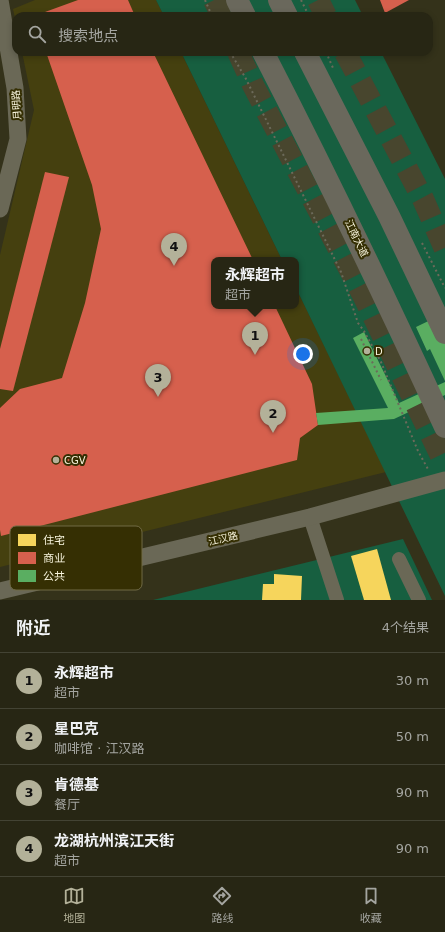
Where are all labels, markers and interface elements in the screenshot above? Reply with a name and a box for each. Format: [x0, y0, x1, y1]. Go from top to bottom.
search box [12, 12, 433, 56]
icon: search [26, 23, 48, 45]
text: 搜索地点 [58, 27, 118, 45]
street label: 月明路 [10, 90, 23, 120]
street label: 江南大道 [343, 218, 370, 259]
pin: 4 [161, 233, 187, 266]
popup [211, 257, 299, 309]
text: 永辉超市 [225, 266, 285, 284]
text: 超市 [225, 287, 251, 302]
pin: 1 [242, 322, 268, 355]
your location [293, 344, 313, 364]
marker: D [362, 346, 372, 356]
place label: D [375, 346, 383, 357]
pin: 3 [145, 364, 171, 397]
pin: 2 [260, 400, 286, 433]
marker: CGV [51, 455, 61, 465]
place label: CGV [64, 455, 86, 466]
legend [10, 526, 142, 590]
street label: 江汉路 [207, 530, 239, 547]
text: 住宅 [43, 534, 65, 547]
text: 商业 [43, 552, 65, 565]
text: 公共 [43, 570, 65, 583]
text: 附近 [16, 618, 50, 638]
text: 4个结果 [382, 620, 429, 635]
text: 永辉超市 [54, 664, 114, 682]
text: 1 [24, 673, 34, 688]
text: 30 m [396, 673, 429, 688]
text: 超市 [54, 685, 80, 700]
text: 星巴克 [54, 720, 99, 738]
text: 2 [24, 729, 34, 744]
text: 50 m [396, 729, 429, 744]
text: 咖啡馆 · 江汉路 [54, 741, 144, 756]
text: 肯德基 [54, 776, 99, 794]
text: 3 [24, 785, 34, 800]
text: 90 m [396, 785, 429, 800]
text: 餐厅 [54, 797, 80, 812]
text: 龙湖杭州滨江天街 [54, 832, 174, 850]
text: 4 [24, 841, 34, 856]
text: 90 m [396, 841, 429, 856]
text: 超市 [54, 853, 80, 868]
tab: 地图 [63, 885, 85, 925]
tab: 路线 [211, 885, 233, 925]
tab: 收藏 [360, 885, 382, 925]

